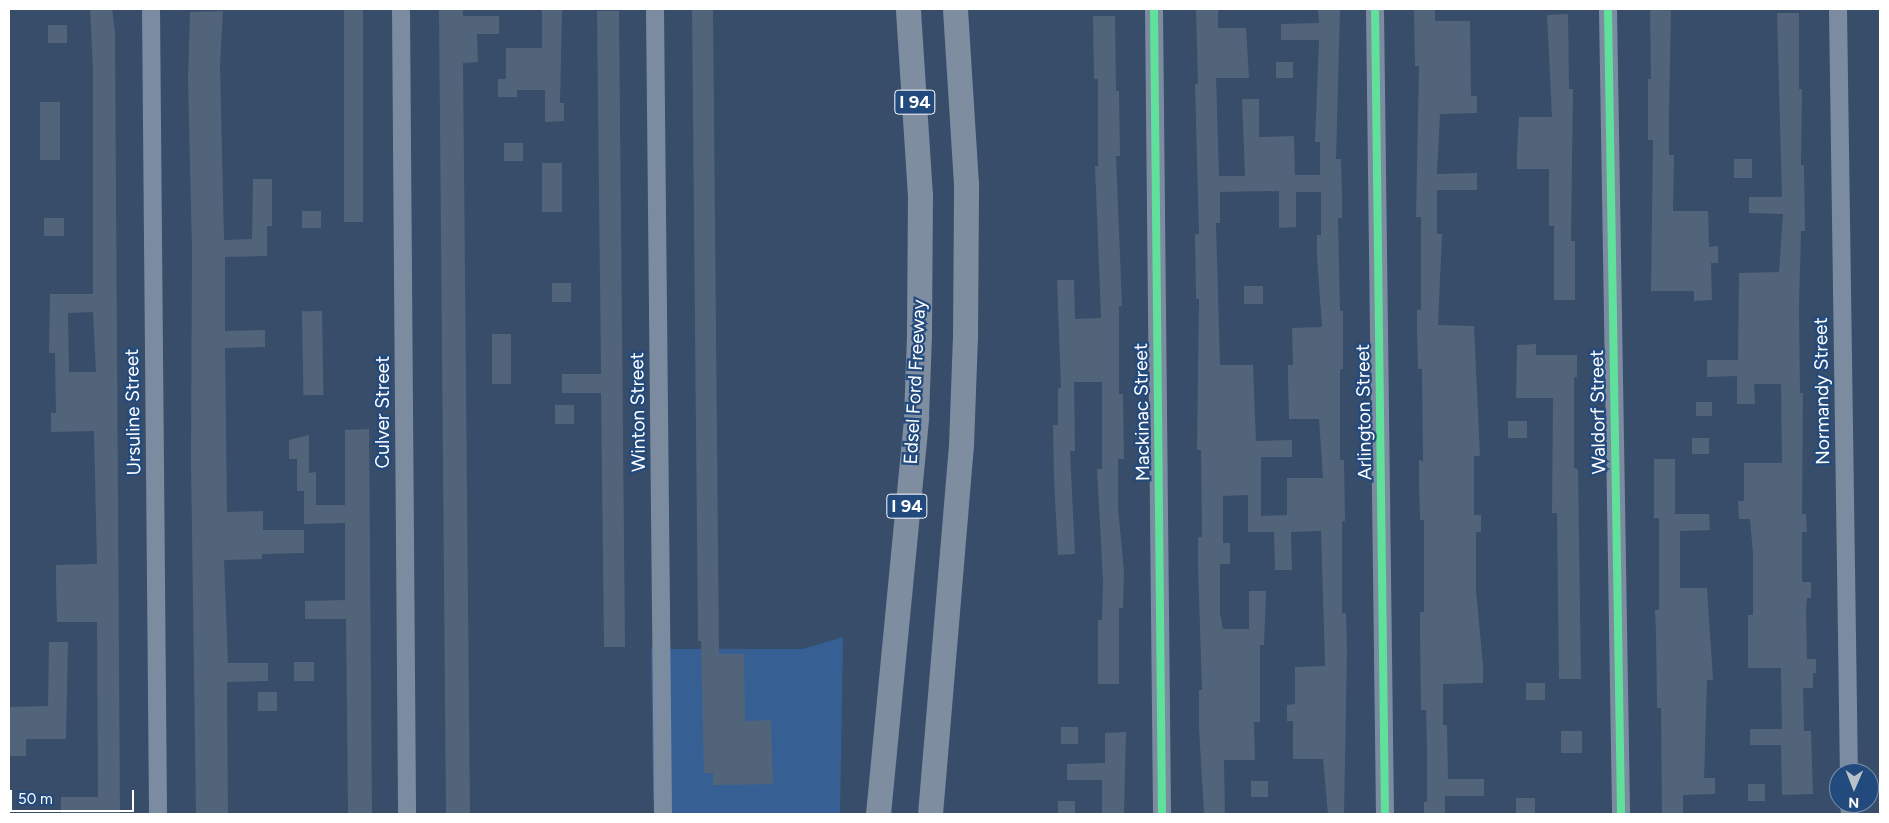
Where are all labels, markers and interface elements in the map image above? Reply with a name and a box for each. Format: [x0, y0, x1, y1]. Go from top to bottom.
road number: I 94 [894, 86, 936, 118]
street label: Edsel Ford Freeway [899, 299, 931, 465]
street label: Normandy Street [1809, 317, 1835, 465]
street label: Mackinac Street [1129, 343, 1155, 481]
street label: Arlington Street [1351, 344, 1377, 480]
street label: Ursuline Street [120, 348, 146, 476]
street label: Waldorf Street [1586, 349, 1610, 475]
street label: Winton Street [626, 352, 650, 472]
street label: Culver Street [372, 356, 394, 468]
road number: I 94 [886, 491, 928, 522]
north arrow [1829, 763, 1879, 813]
scale bar [12, 780, 136, 812]
text: 50 m [18, 790, 53, 808]
text: N [1848, 794, 1859, 811]

